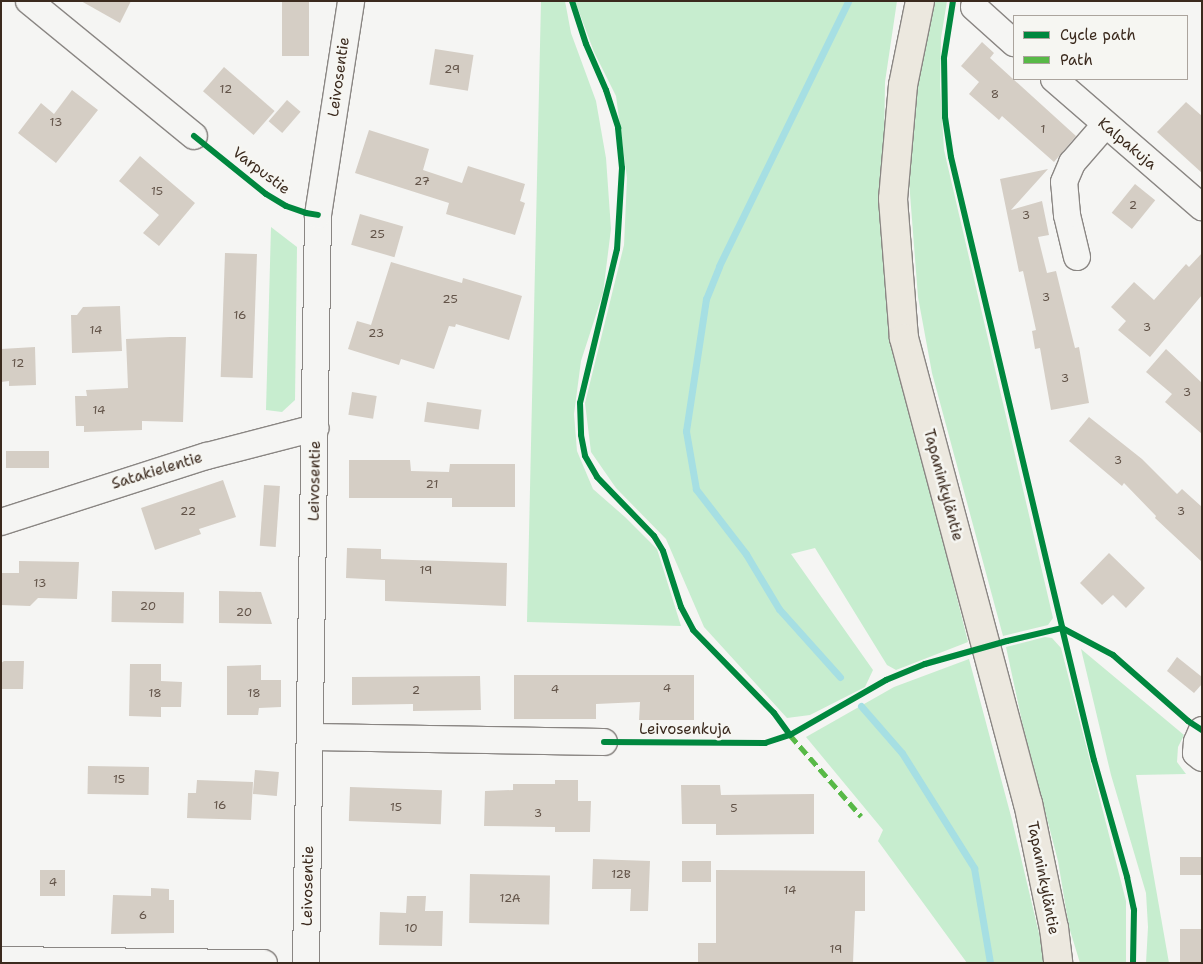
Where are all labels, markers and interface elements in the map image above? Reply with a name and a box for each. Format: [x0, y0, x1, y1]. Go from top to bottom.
legend [1013, 15, 1188, 80]
text: Cycle path [1060, 25, 1136, 45]
street label: Leivosentie [324, 36, 354, 118]
text: Path [1060, 50, 1093, 70]
house number: 29 [444, 63, 460, 77]
house number: 12 [220, 83, 232, 97]
house number: 8 [991, 88, 999, 102]
street label: Kalpakuja [1094, 114, 1160, 174]
house number: 13 [50, 116, 62, 130]
house number: 1 [1040, 123, 1046, 137]
street label: Varpustie [229, 143, 293, 199]
house number: 27 [414, 175, 430, 189]
house number: 15 [151, 185, 163, 199]
house number: 2 [1129, 199, 1137, 213]
house number: 3 [1022, 209, 1030, 223]
house number: 25 [369, 228, 385, 242]
house number: 3 [1042, 291, 1050, 305]
house number: 25 [442, 293, 458, 307]
house number: 16 [233, 309, 247, 323]
house number: 3 [1143, 321, 1151, 335]
house number: 14 [90, 324, 102, 338]
house number: 23 [368, 327, 384, 341]
house number: 12 [12, 357, 24, 371]
house number: 3 [1061, 372, 1069, 386]
house number: 3 [1183, 386, 1191, 400]
house number: 14 [93, 404, 105, 418]
street label: Tapaninkyläntie [919, 427, 967, 543]
street label: Leivosentie [305, 441, 325, 521]
street label: Satakielentie [109, 449, 205, 493]
house number: 3 [1114, 454, 1122, 468]
house number: 21 [426, 478, 438, 492]
house number: 22 [180, 505, 196, 519]
house number: 3 [1177, 505, 1185, 519]
house number: 19 [420, 564, 432, 578]
house number: 13 [34, 577, 46, 591]
house number: 20 [140, 600, 156, 614]
house number: 20 [236, 606, 252, 620]
house number: 4 [663, 682, 671, 696]
house number: 4 [551, 683, 559, 697]
house number: 2 [412, 684, 420, 698]
house number: 18 [148, 687, 162, 701]
house number: 18 [247, 687, 261, 701]
street label: Leivosenkuja [639, 721, 731, 739]
house number: 15 [113, 773, 125, 787]
house number: 16 [213, 799, 227, 813]
house number: 15 [390, 801, 402, 815]
house number: 5 [730, 802, 738, 816]
house number: 3 [534, 807, 542, 821]
street label: Tapaninkyläntie [1023, 820, 1063, 936]
street label: Leivosentie [298, 846, 318, 926]
house number: 12B [611, 868, 631, 882]
house number: 4 [49, 876, 57, 890]
house number: 14 [784, 884, 796, 898]
house number: 12A [499, 892, 521, 906]
house number: 6 [139, 909, 147, 923]
house number: 10 [404, 922, 418, 936]
house number: 19 [830, 943, 842, 957]

